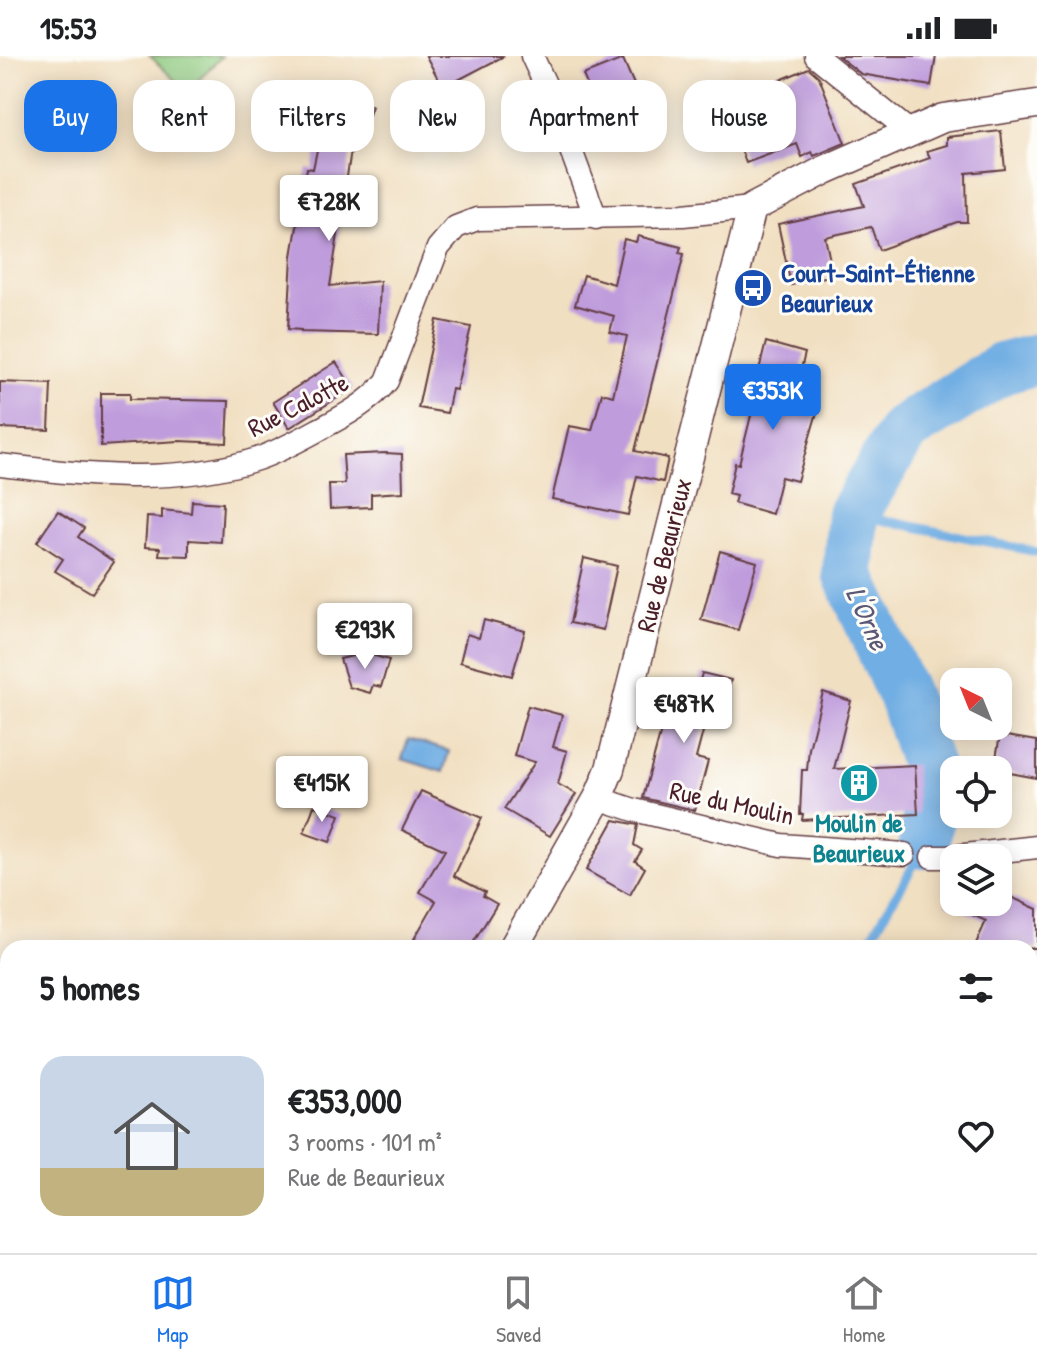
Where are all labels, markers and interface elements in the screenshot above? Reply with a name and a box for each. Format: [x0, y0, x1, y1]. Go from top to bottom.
text: 15:53 [40, 8, 97, 48]
chip: Buy [24, 80, 117, 152]
chip: Rent [133, 80, 235, 152]
chip: Filters [251, 80, 374, 152]
chip: New [390, 80, 485, 152]
chip: Apartment [501, 80, 667, 152]
chip: House [683, 80, 796, 152]
pin: €728K [273, 175, 385, 243]
text: €728K [298, 183, 360, 218]
place label: Court-Saint-Étienne Beaurieux [781, 255, 976, 320]
bus stop icon: Court-Saint-Étienne Beaurieux [732, 267, 774, 309]
street label: Rue Calotte [241, 364, 354, 445]
pin: €353K [717, 364, 829, 432]
text: €353K [743, 372, 803, 407]
street label: Rue de Beaurieux [628, 474, 700, 635]
water label: L'Orne [837, 581, 899, 657]
pin: €293K [309, 603, 421, 671]
text: €293K [335, 611, 395, 646]
north arrow [940, 668, 1012, 740]
map controls [940, 668, 1012, 916]
pin: €487K [628, 677, 740, 745]
text: €487K [654, 685, 714, 720]
pin: €415K [266, 756, 378, 824]
button: locate [940, 756, 1012, 828]
building icon: Moulin de Beaurieux [838, 762, 880, 804]
text: €415K [294, 764, 350, 799]
street label: Rue du Moulin [667, 772, 797, 833]
place label: Moulin de Beaurieux [813, 805, 906, 870]
button: layers [940, 844, 1012, 916]
text: 5 homes [40, 965, 140, 1011]
icon: filters [954, 966, 998, 1010]
text: €353,000 [288, 1078, 402, 1124]
icon: home [104, 1088, 200, 1184]
icon: heart [954, 1114, 998, 1158]
text: 3 rooms · 101 m² [288, 1124, 442, 1159]
text: Rue de Beaurieux [288, 1159, 445, 1194]
tab: Map [151, 1271, 195, 1349]
tab: Saved [496, 1271, 541, 1349]
tab: Home [842, 1271, 886, 1349]

